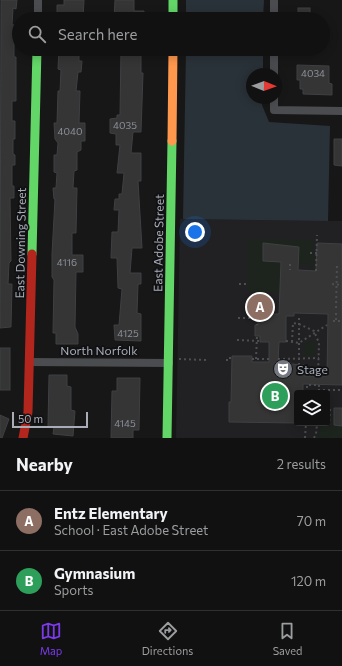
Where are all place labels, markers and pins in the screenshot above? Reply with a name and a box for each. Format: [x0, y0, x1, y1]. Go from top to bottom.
pin: A [247, 292, 273, 322]
theatre icon: Stage [272, 358, 294, 380]
place label: Stage [297, 362, 328, 376]
pin: B [262, 381, 288, 411]

